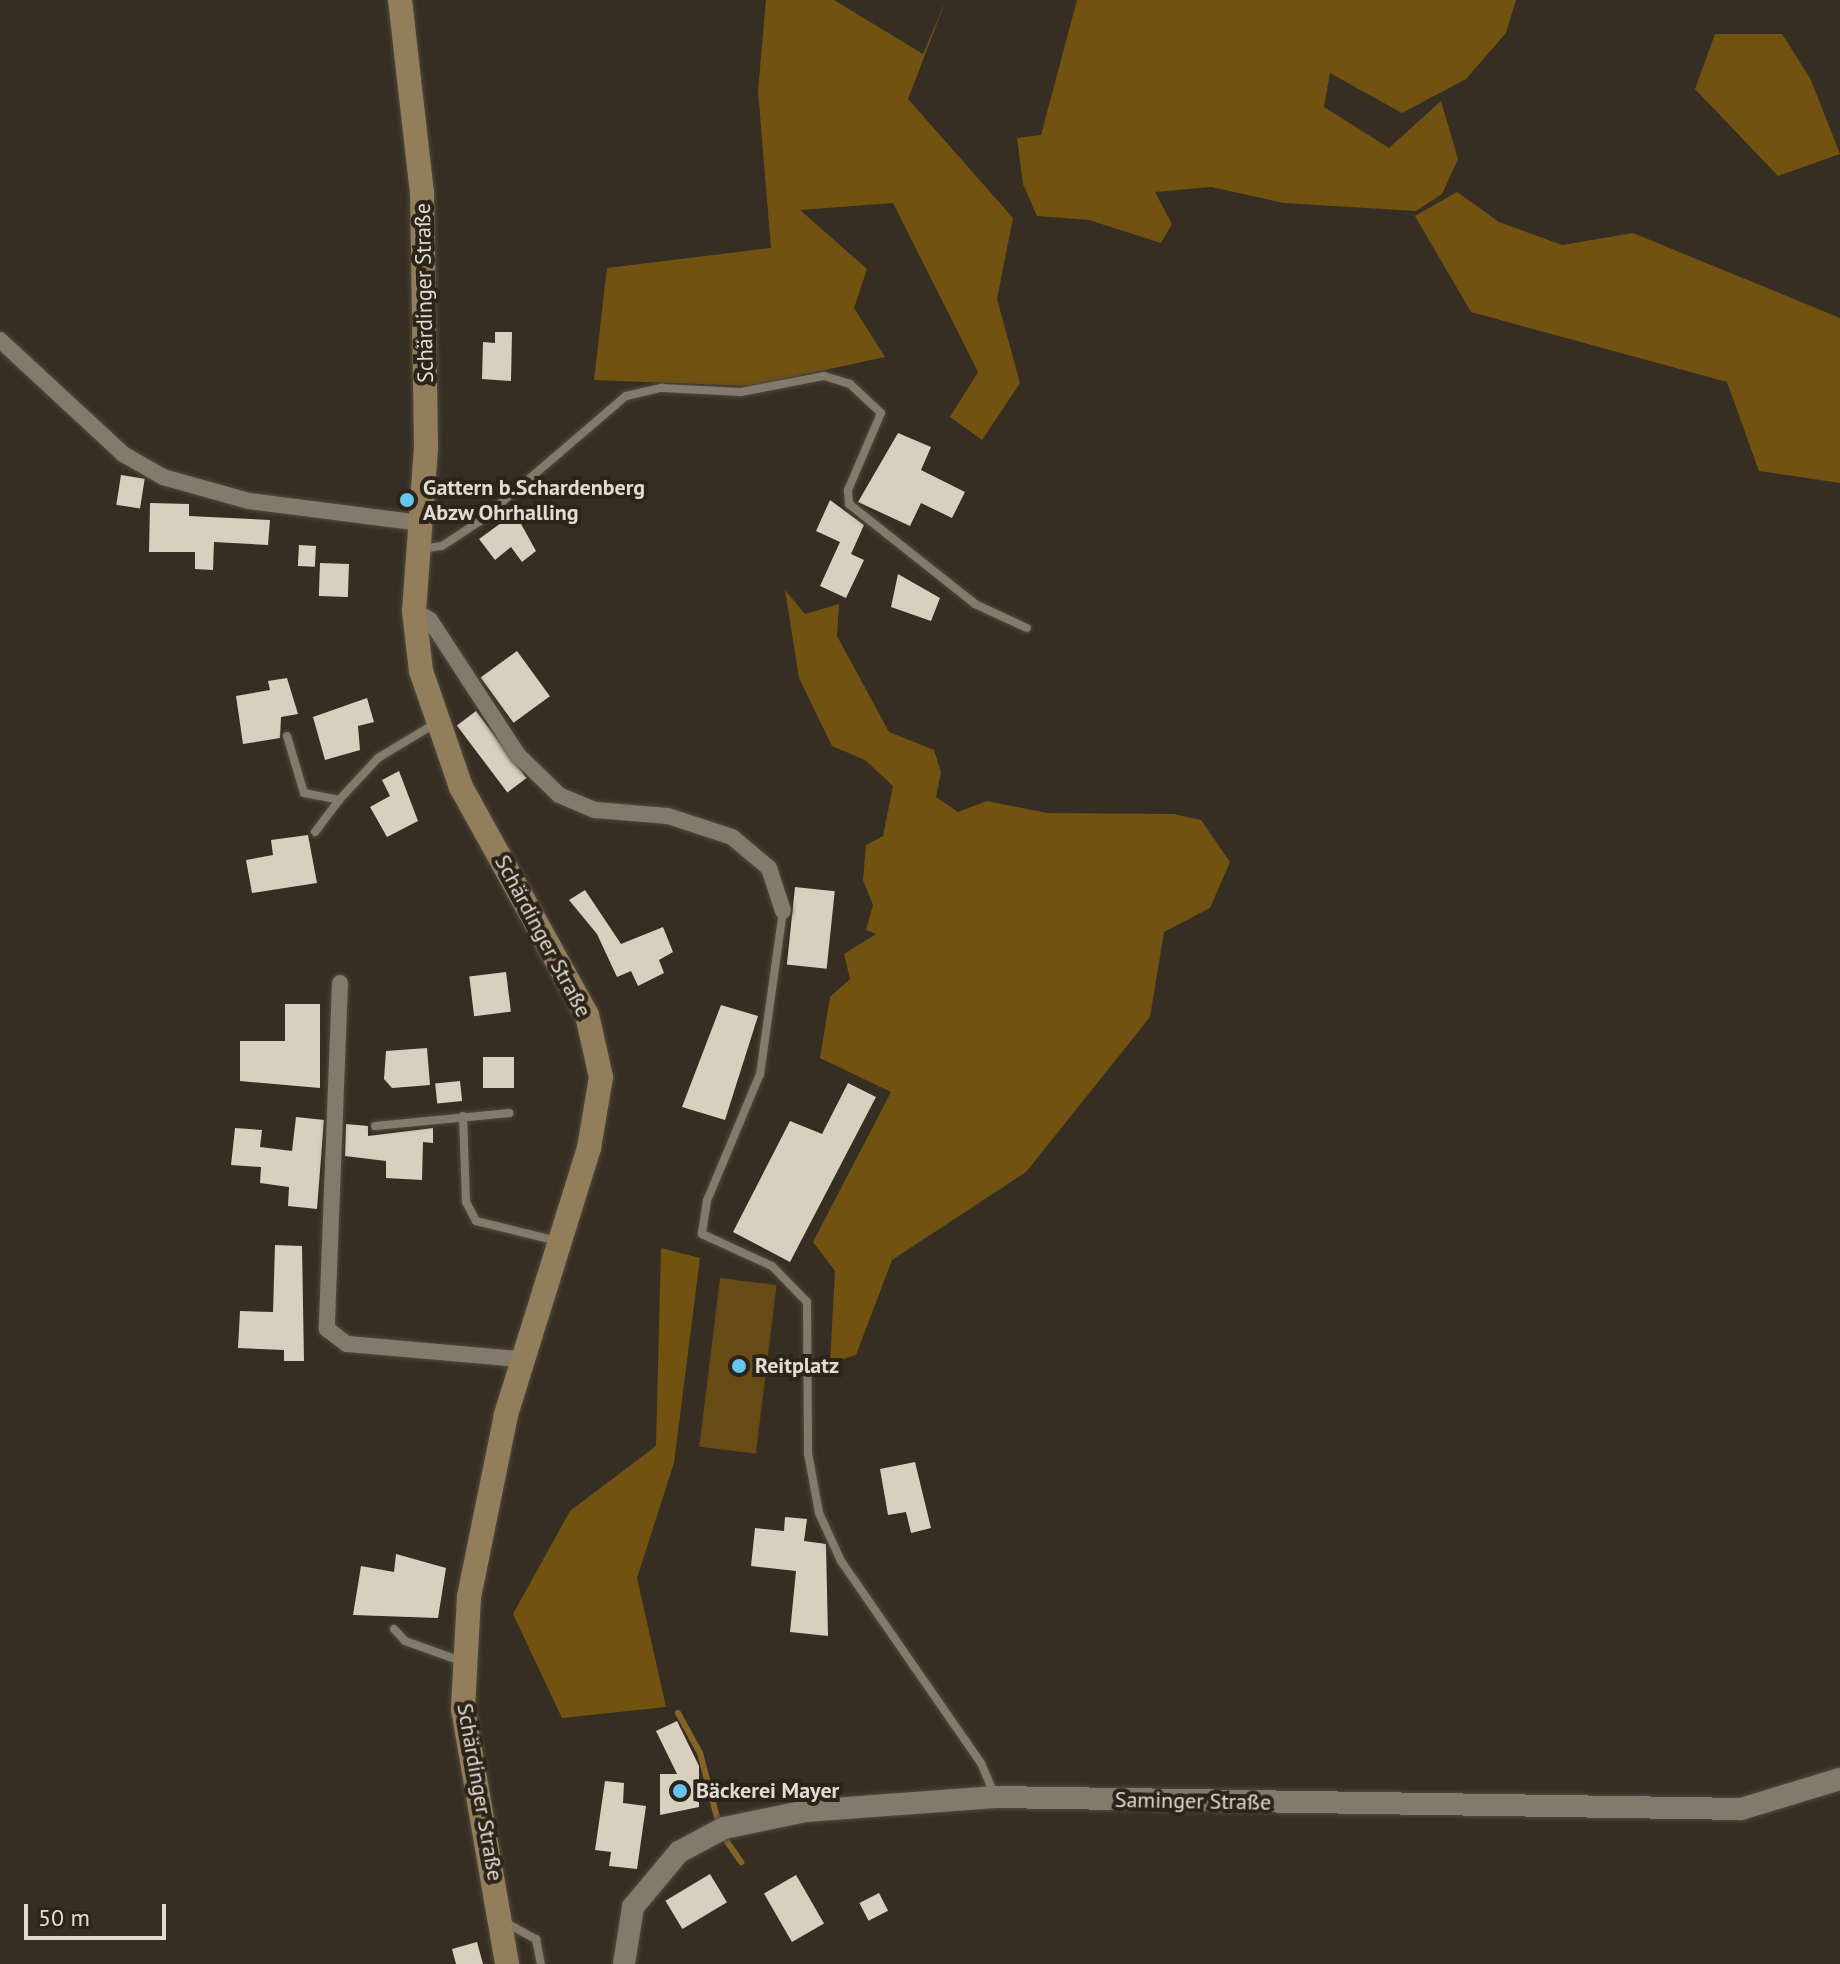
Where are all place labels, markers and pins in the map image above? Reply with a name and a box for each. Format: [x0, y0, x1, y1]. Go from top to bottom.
place label: Gattern b.Schardenberg Abzw Ohrhalling [423, 474, 645, 526]
marker: Gattern b.Schardenberg Abzw Ohrhalling [398, 491, 416, 509]
place label: Reitplatz [755, 1353, 839, 1379]
marker: Reitplatz [730, 1357, 748, 1375]
place label: Bäckerei Mayer [696, 1778, 839, 1804]
marker: Bäckerei Mayer [671, 1782, 689, 1800]

